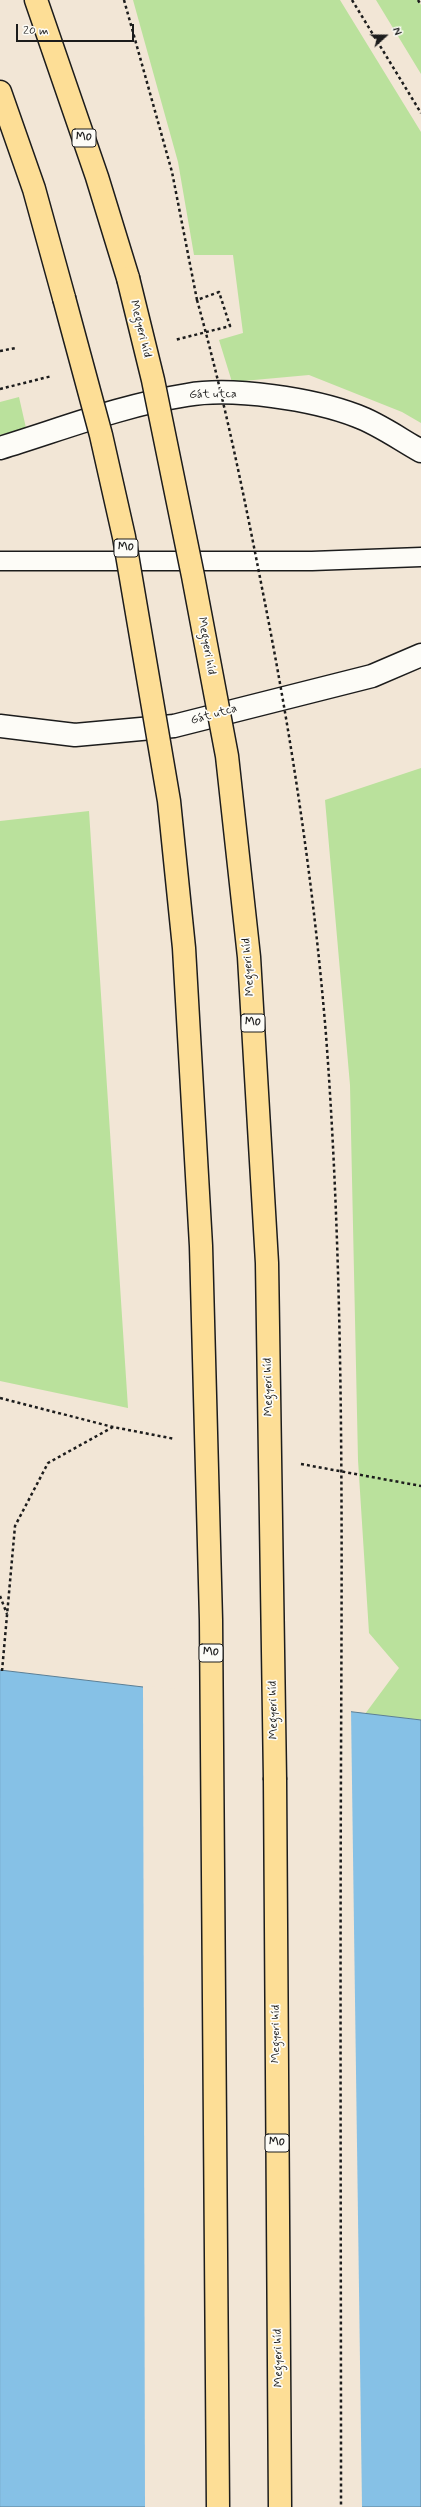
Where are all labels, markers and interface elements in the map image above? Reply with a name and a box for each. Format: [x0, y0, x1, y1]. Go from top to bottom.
scale bar [18, 16, 136, 42]
north arrow [365, 16, 405, 56]
text: 20 m [23, 23, 49, 39]
text: N [388, 26, 404, 38]
road number: M0 [72, 129, 96, 147]
street label: Megyeri híd [126, 299, 154, 359]
street label: Gát utca [189, 387, 237, 403]
road number: M0 [114, 539, 138, 557]
street label: Megyeri híd [194, 616, 218, 676]
street label: Gát utca [189, 702, 239, 728]
street label: Megyeri híd [240, 937, 258, 997]
road number: M0 [241, 1014, 265, 1032]
street label: Megyeri híd [261, 1358, 277, 1416]
road number: M0 [199, 1644, 223, 1662]
street label: Megyeri híd [266, 1681, 282, 1739]
street label: Megyeri híd [269, 2005, 283, 2063]
road number: M0 [265, 2134, 289, 2152]
street label: Megyeri híd [271, 2329, 287, 2387]

